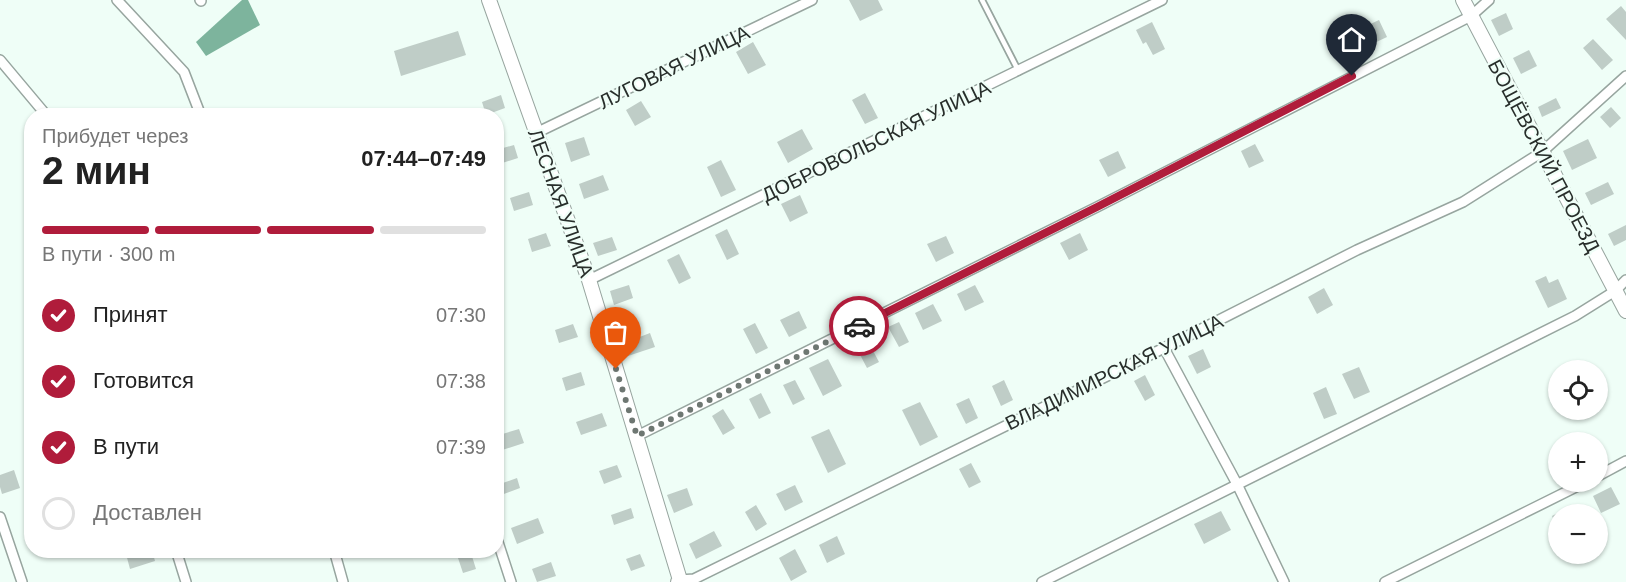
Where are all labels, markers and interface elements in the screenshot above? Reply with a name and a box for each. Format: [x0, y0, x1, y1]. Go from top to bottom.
pin [1326, 14, 1377, 76]
street label: ЛУГОВАЯ УЛИЦА [595, 21, 753, 113]
icon: home [1335, 23, 1368, 56]
street label: БОЩЁВСКИЙ ПРОЕЗД [1484, 55, 1605, 256]
street label: ДОБРОВОЛЬСКАЯ УЛИЦА [758, 76, 994, 206]
text: Прибудет через [42, 125, 188, 147]
street label: ЛЕСНАЯ УЛИЦА [524, 126, 598, 281]
text: 07:44–07:49 [361, 146, 486, 171]
text: 2 мин [42, 149, 151, 192]
text: В пути · 300 m [42, 243, 175, 265]
courier [829, 296, 889, 356]
icon: check [42, 299, 75, 332]
text: Принят [93, 302, 167, 327]
text: 07:30 [436, 304, 486, 326]
pin [590, 307, 641, 369]
street label: ВЛАДИМИРСКАЯ УЛИЦА [1002, 309, 1227, 434]
icon: car [843, 310, 876, 343]
icon: bag [599, 316, 632, 349]
map controls [1548, 360, 1608, 564]
button: locate [1548, 360, 1608, 420]
icon: check [42, 365, 75, 398]
text: Готовится [93, 368, 194, 393]
text: 07:38 [436, 370, 486, 392]
icon: check [42, 431, 75, 464]
button: + [1548, 432, 1608, 492]
text: В пути [93, 434, 159, 459]
text: 07:39 [436, 436, 486, 458]
text: Доставлен [93, 500, 202, 525]
button: − [1548, 504, 1608, 564]

